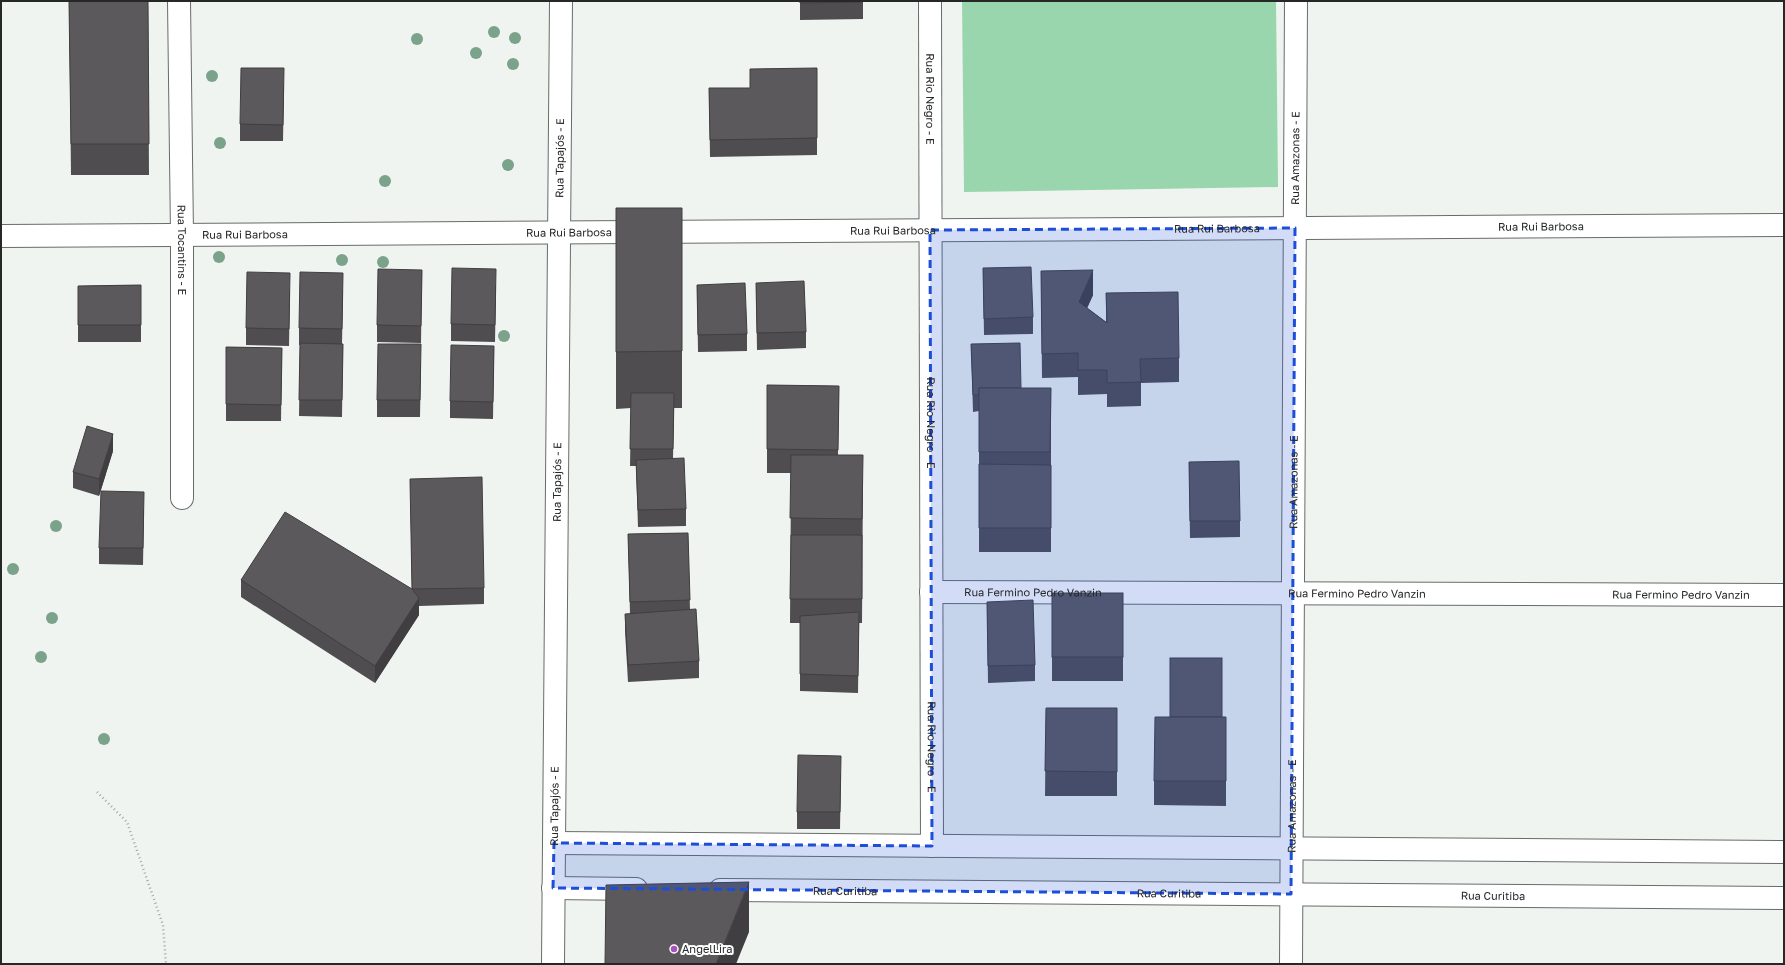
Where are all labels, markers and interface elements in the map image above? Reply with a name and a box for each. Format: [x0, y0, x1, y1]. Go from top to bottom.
street label: Rua Rio Negro - E [924, 53, 937, 145]
street label: Rua Amazonas - E [1288, 111, 1301, 205]
street label: Rua Tapajós - E [552, 118, 566, 198]
street label: Rua Tocantins - E [176, 205, 189, 296]
street label: Rua Rui Barbosa [1498, 219, 1584, 233]
street label: Rua Rui Barbosa [1174, 221, 1260, 235]
street label: Rua Rui Barbosa [850, 223, 936, 237]
street label: Rua Rui Barbosa [526, 225, 612, 239]
street label: Rua Rui Barbosa [202, 227, 288, 241]
street label: Rua Rio Negro - E [925, 377, 938, 469]
street label: Rua Amazonas - E [1286, 435, 1300, 529]
street label: Rua Tapajós - E [550, 442, 563, 522]
street label: Rua Fermino Pedro Vanzin [964, 585, 1102, 599]
street label: Rua Fermino Pedro Vanzin [1288, 586, 1426, 600]
street label: Rua Fermino Pedro Vanzin [1612, 587, 1750, 601]
street label: Rua Rio Negro - E [926, 701, 939, 793]
street label: Rua Amazonas - E [1285, 759, 1298, 853]
street label: Rua Tapajós - E [547, 766, 561, 846]
street label: Rua Curitiba [813, 884, 877, 897]
street label: Rua Curitiba [1137, 886, 1201, 900]
street label: Rua Curitiba [1461, 889, 1525, 902]
place label: AngelLira [682, 942, 732, 955]
marker: AngelLira [669, 944, 679, 954]

